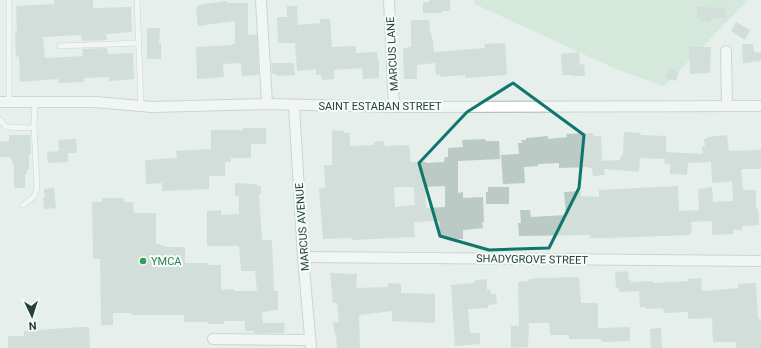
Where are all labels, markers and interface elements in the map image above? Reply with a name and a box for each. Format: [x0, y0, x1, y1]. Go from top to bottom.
street label: MARCUS LANE [384, 16, 401, 92]
street label: SAINT ESTABAN STREET [318, 100, 442, 113]
street label: MARCUS AVENUE [293, 182, 312, 272]
street label: SHADYGROVE STREET [476, 252, 588, 267]
place label: YMCA [151, 255, 182, 268]
marker: YMCA [138, 256, 148, 266]
north arrow [12, 296, 52, 336]
text: N [28, 319, 37, 332]

